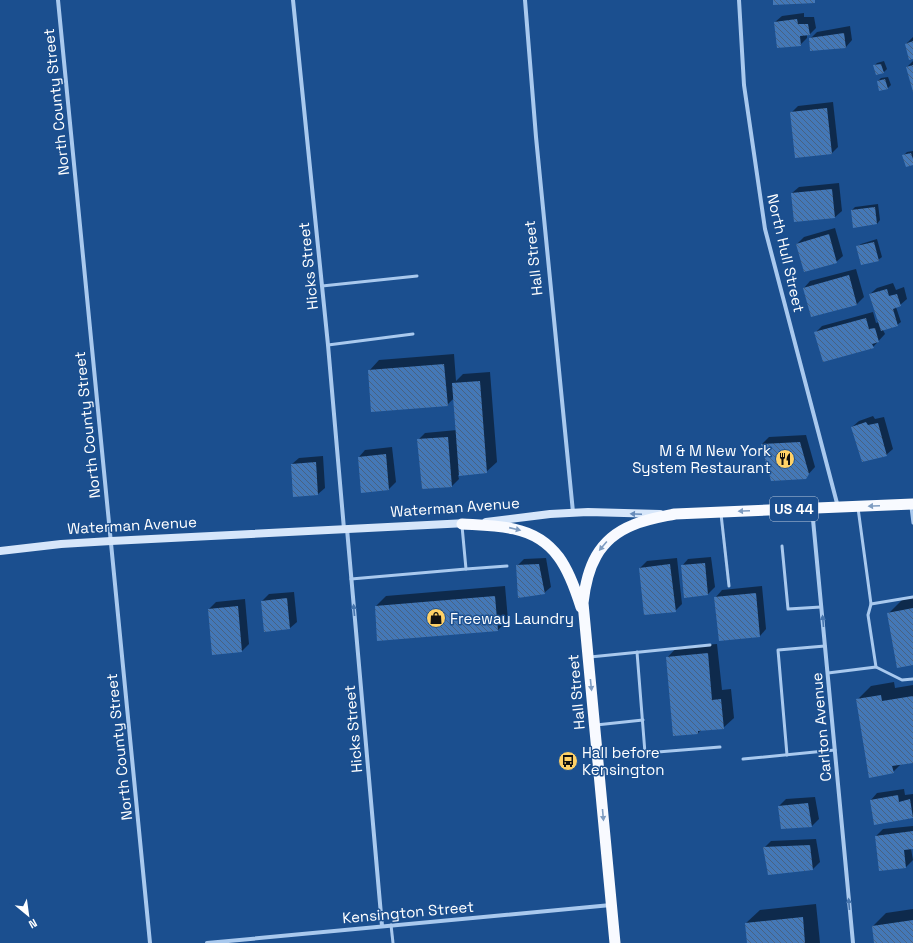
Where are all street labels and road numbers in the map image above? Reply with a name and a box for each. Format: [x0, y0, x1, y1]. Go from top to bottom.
street label: North County Street [39, 27, 73, 176]
street label: North Hull Street [763, 192, 809, 314]
street label: Hall Street [520, 219, 546, 297]
street label: Hicks Street [294, 221, 322, 311]
street label: North County Street [70, 350, 104, 499]
street label: Waterman Avenue [390, 493, 520, 521]
road number: US 44 [770, 497, 818, 521]
street label: Waterman Avenue [67, 512, 197, 538]
street label: Hall Street [563, 653, 589, 730]
street label: North County Street [102, 672, 136, 821]
street label: Carlton Avenue [807, 672, 835, 782]
street label: Hicks Street [340, 684, 366, 774]
street label: Kensington Street [341, 897, 475, 927]

